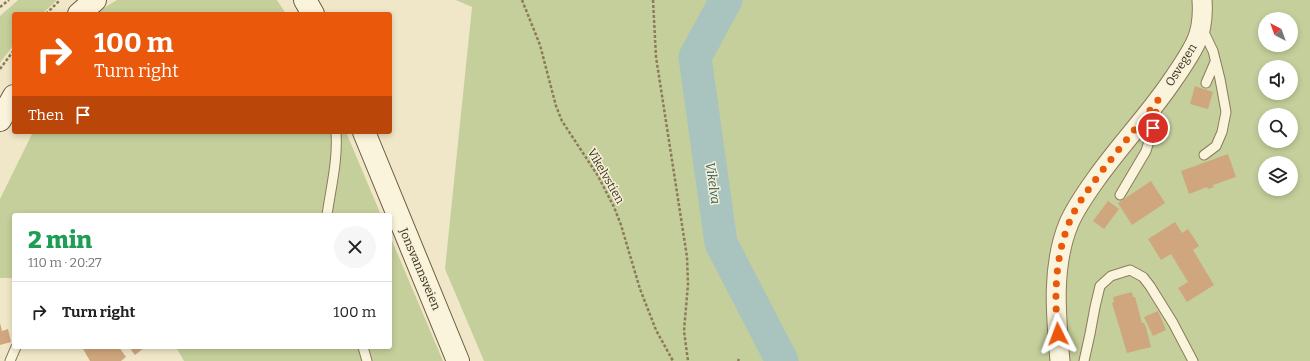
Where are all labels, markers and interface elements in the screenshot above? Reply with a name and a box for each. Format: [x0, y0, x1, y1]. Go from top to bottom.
north arrow [1258, 12, 1298, 52]
map controls [1258, 12, 1298, 196]
text: 100 m [94, 26, 173, 59]
icon: right [28, 28, 80, 80]
street label: Osvegen [1162, 41, 1200, 89]
text: Turn right [94, 60, 179, 82]
button: sound [1258, 60, 1298, 100]
icon: arrive [72, 104, 94, 126]
text: Then [28, 106, 64, 124]
button: search [1258, 108, 1298, 148]
pin [1136, 111, 1170, 145]
icon: arrive [1142, 117, 1164, 139]
street label: Vikelvstien [585, 146, 628, 206]
button: layers [1258, 156, 1298, 196]
water label: Vikelva [703, 161, 723, 205]
street label: Jonsvannsveien [396, 225, 444, 312]
text: 2 min [28, 226, 92, 254]
button: close [334, 226, 376, 268]
text: 110 m · 20:27 [28, 255, 101, 270]
icon: right [28, 301, 50, 323]
text: Turn right [62, 303, 135, 321]
text: 100 m [333, 303, 376, 321]
position arrow [1037, 313, 1079, 355]

